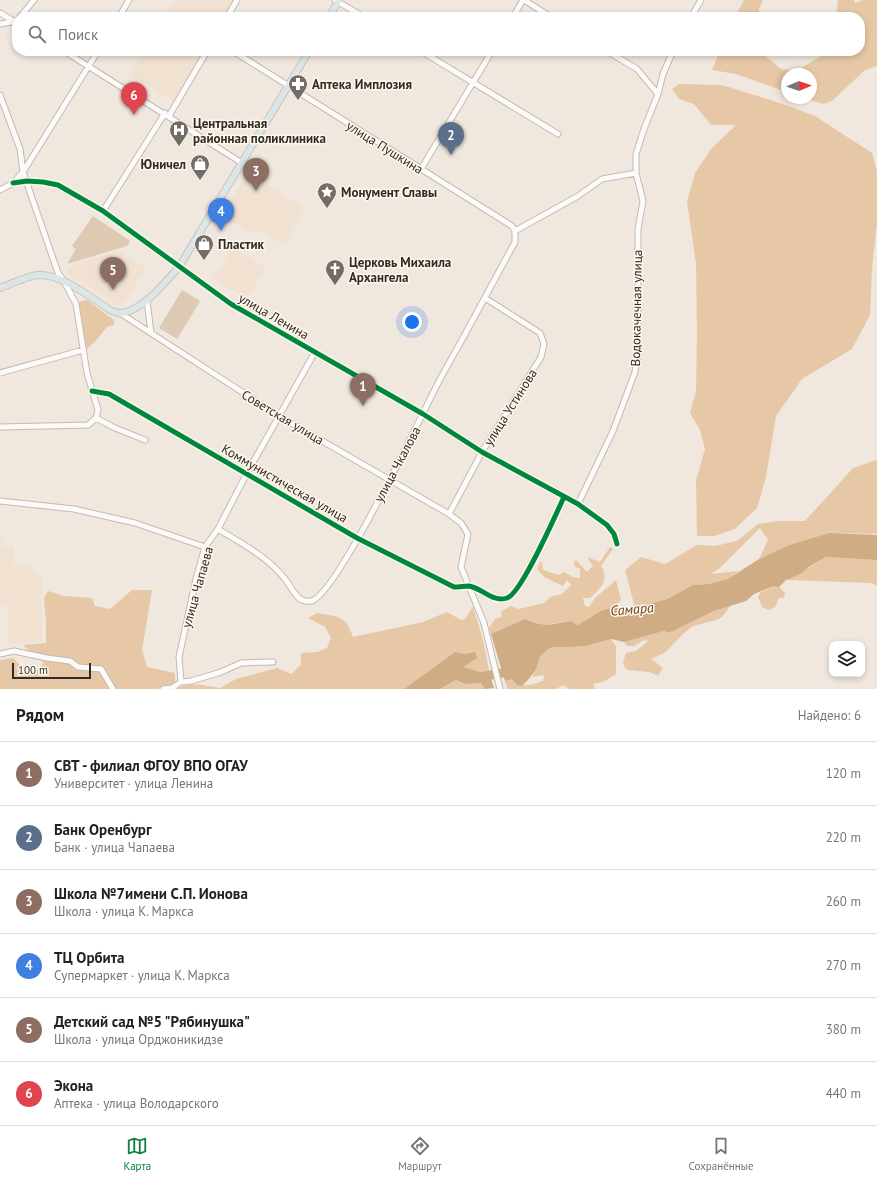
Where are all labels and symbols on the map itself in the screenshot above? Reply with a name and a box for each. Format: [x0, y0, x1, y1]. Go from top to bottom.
north arrow [781, 68, 817, 104]
pharmacy icon: Аптека Имплозия [287, 73, 309, 101]
place label: Аптека Имплозия [312, 76, 412, 93]
pin: 6 [121, 82, 147, 115]
place label: Центральная районная поликлиника [193, 115, 326, 147]
street label: улица Пушкина [343, 117, 426, 178]
hospital icon: Центральная районная поликлиника [168, 119, 190, 147]
pin: 2 [438, 122, 464, 155]
shop icon: Юничел [189, 153, 211, 181]
place label: Юничел [141, 156, 186, 173]
pin: 3 [243, 158, 269, 191]
place icon: Монумент Славы [316, 181, 338, 209]
place label: Монумент Славы [341, 184, 437, 201]
pin: 4 [208, 198, 234, 231]
shop icon: Пластик [193, 233, 215, 261]
place label: Пластик [218, 236, 265, 253]
street label: Водокачечная улица [627, 250, 646, 366]
place label: Церковь Михаила Архангела [349, 254, 451, 286]
pin: 5 [100, 257, 126, 290]
church icon: Церковь Михаила Архангела [324, 258, 346, 286]
street label: улица Ленина [235, 289, 312, 343]
your location [402, 312, 422, 332]
street label: улица Устинова [480, 366, 541, 449]
pin: 1 [350, 373, 376, 406]
street label: Советская улица [238, 386, 327, 449]
street label: улица Чкалова [370, 423, 425, 505]
street label: Коммунистическая улица [219, 440, 351, 527]
street label: улица Чапаева [178, 545, 217, 630]
water label: Самара [610, 598, 655, 620]
scale bar [12, 661, 91, 680]

